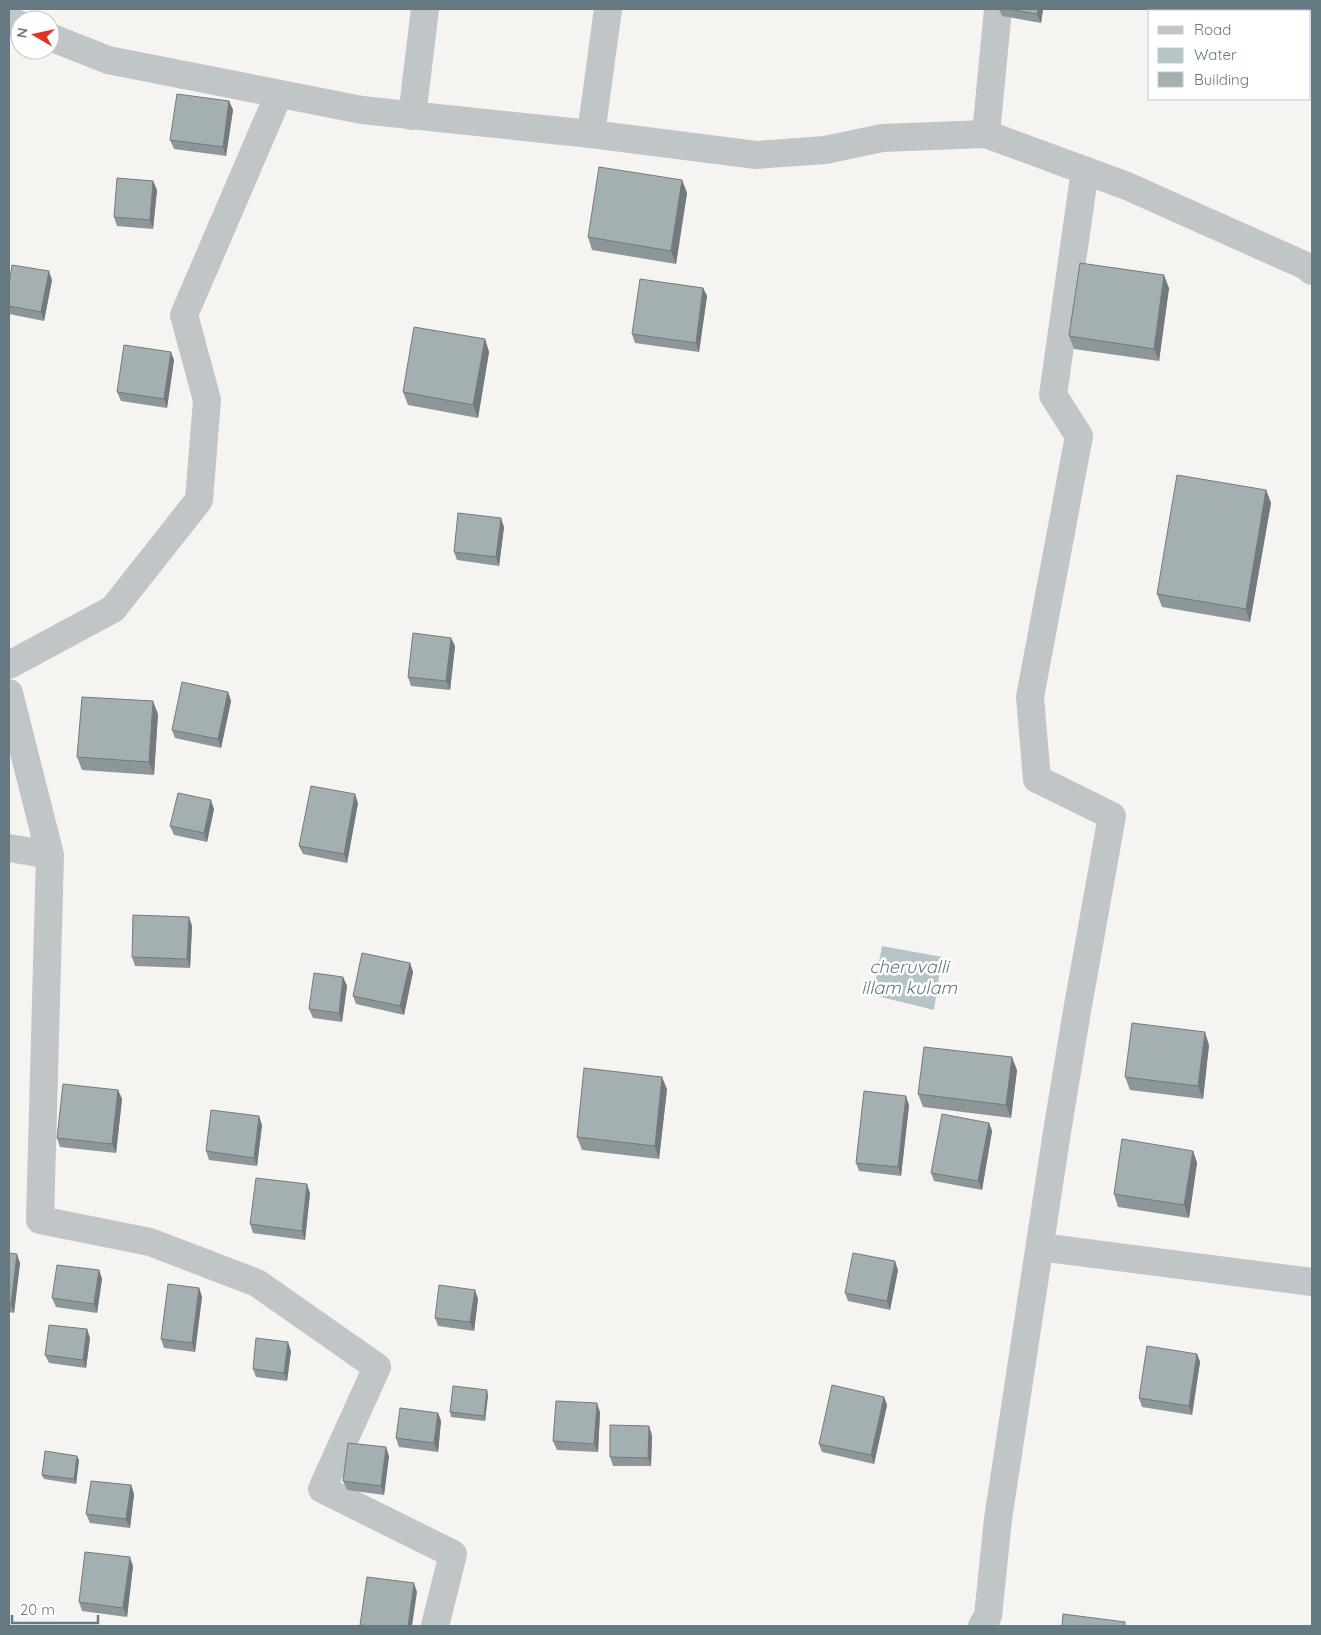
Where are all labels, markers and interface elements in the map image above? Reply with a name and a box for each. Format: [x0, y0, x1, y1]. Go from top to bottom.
north arrow [10, 10, 60, 60]
legend [1148, 10, 1311, 100]
text: Road [1194, 20, 1231, 39]
text: N [12, 26, 32, 39]
text: Water [1194, 45, 1237, 64]
text: Building [1194, 70, 1249, 89]
water label: cheruvalli illam kulam [861, 955, 957, 999]
scale bar [12, 1592, 99, 1624]
text: 20 m [20, 1600, 55, 1619]

